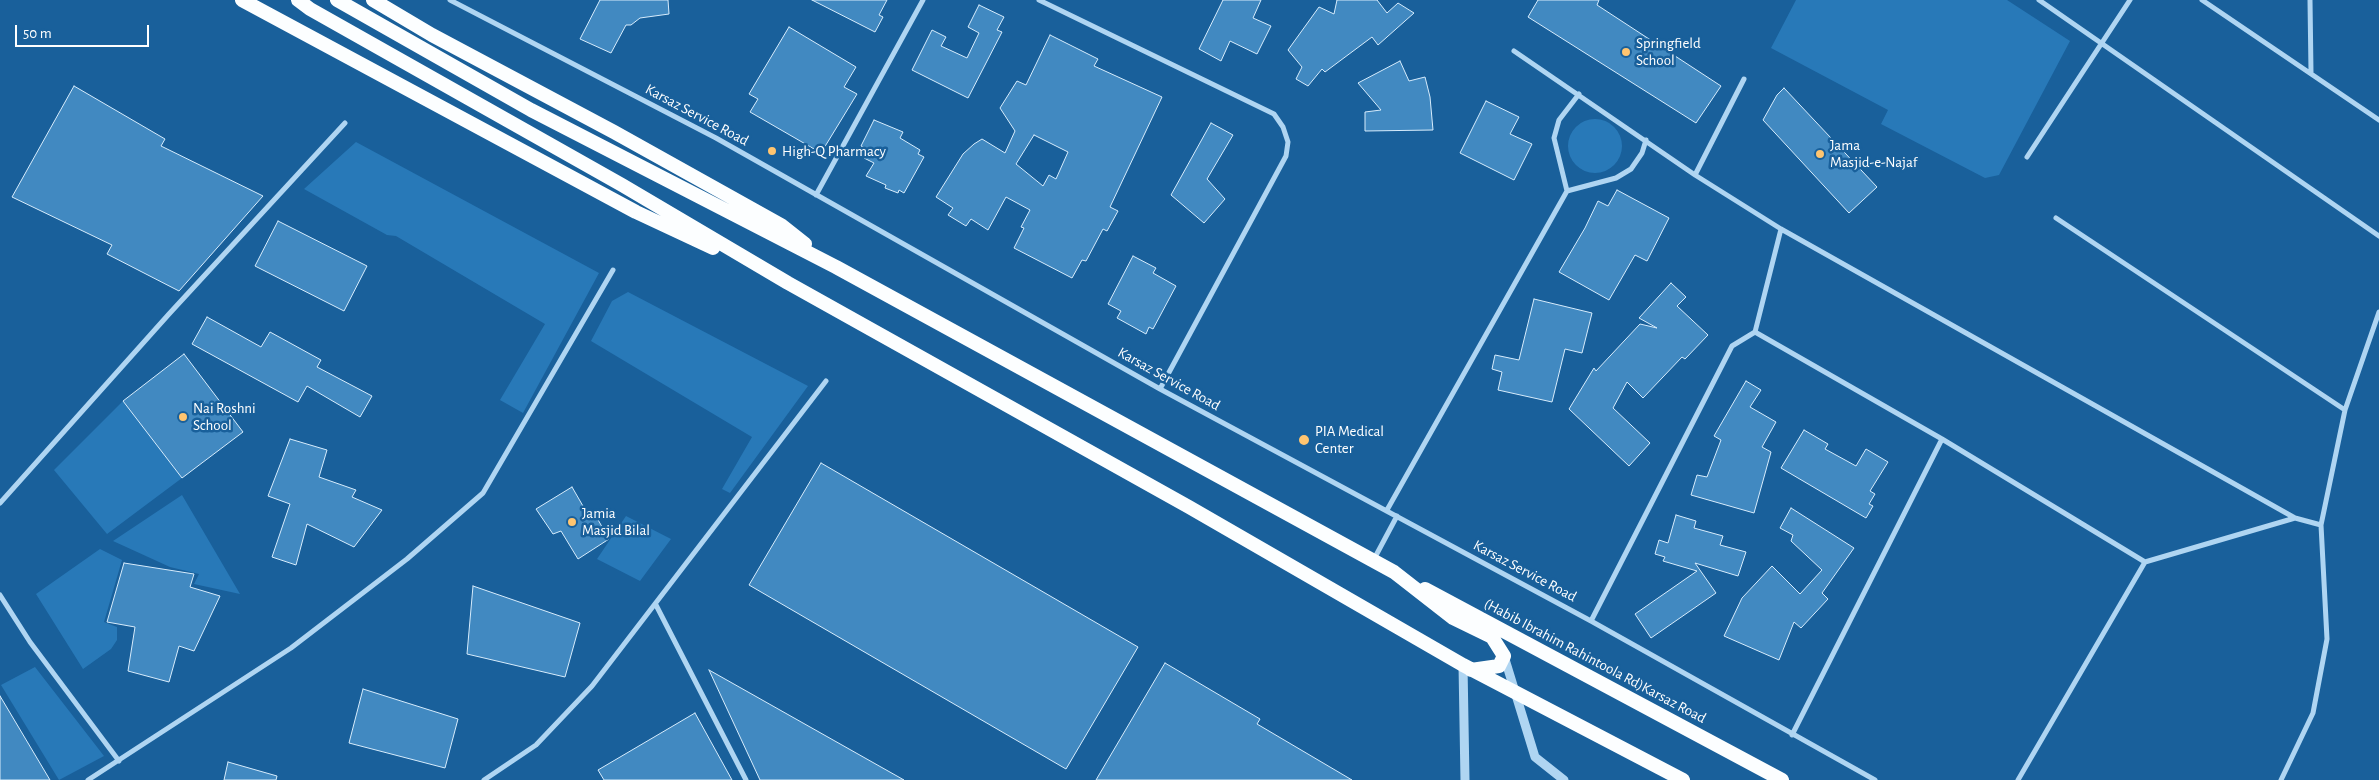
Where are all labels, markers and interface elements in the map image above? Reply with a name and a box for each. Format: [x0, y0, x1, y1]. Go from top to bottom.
scale bar [18, 15, 151, 47]
text: 50 m [23, 26, 52, 41]
place label: Springfield School [1636, 34, 1701, 69]
marker: Springfield School [1620, 46, 1632, 58]
street label: Karsaz Service Road [642, 80, 752, 150]
place label: Jama Masjid-e-Najaf [1830, 136, 1917, 171]
place label: High-Q Pharmacy [782, 142, 886, 160]
marker: High-Q Pharmacy [766, 145, 778, 157]
marker: Jama Masjid-e-Najaf [1814, 148, 1826, 160]
street label: Karsaz Service Road [1115, 343, 1223, 415]
place label: Nai Roshni School [193, 399, 256, 434]
marker: Nai Roshni School [177, 411, 189, 423]
place label: PIA Medical Center [1315, 422, 1384, 457]
marker: PIA Medical Center [1297, 433, 1311, 447]
place label: Jamia Masjid Bilal [582, 504, 650, 539]
marker: Jamia Masjid Bilal [566, 516, 578, 528]
street label: Karsaz Service Road [1470, 536, 1580, 606]
street label: (Habib Ibrahim Rahintoola Rd)Karsaz Road [1481, 595, 1709, 727]

